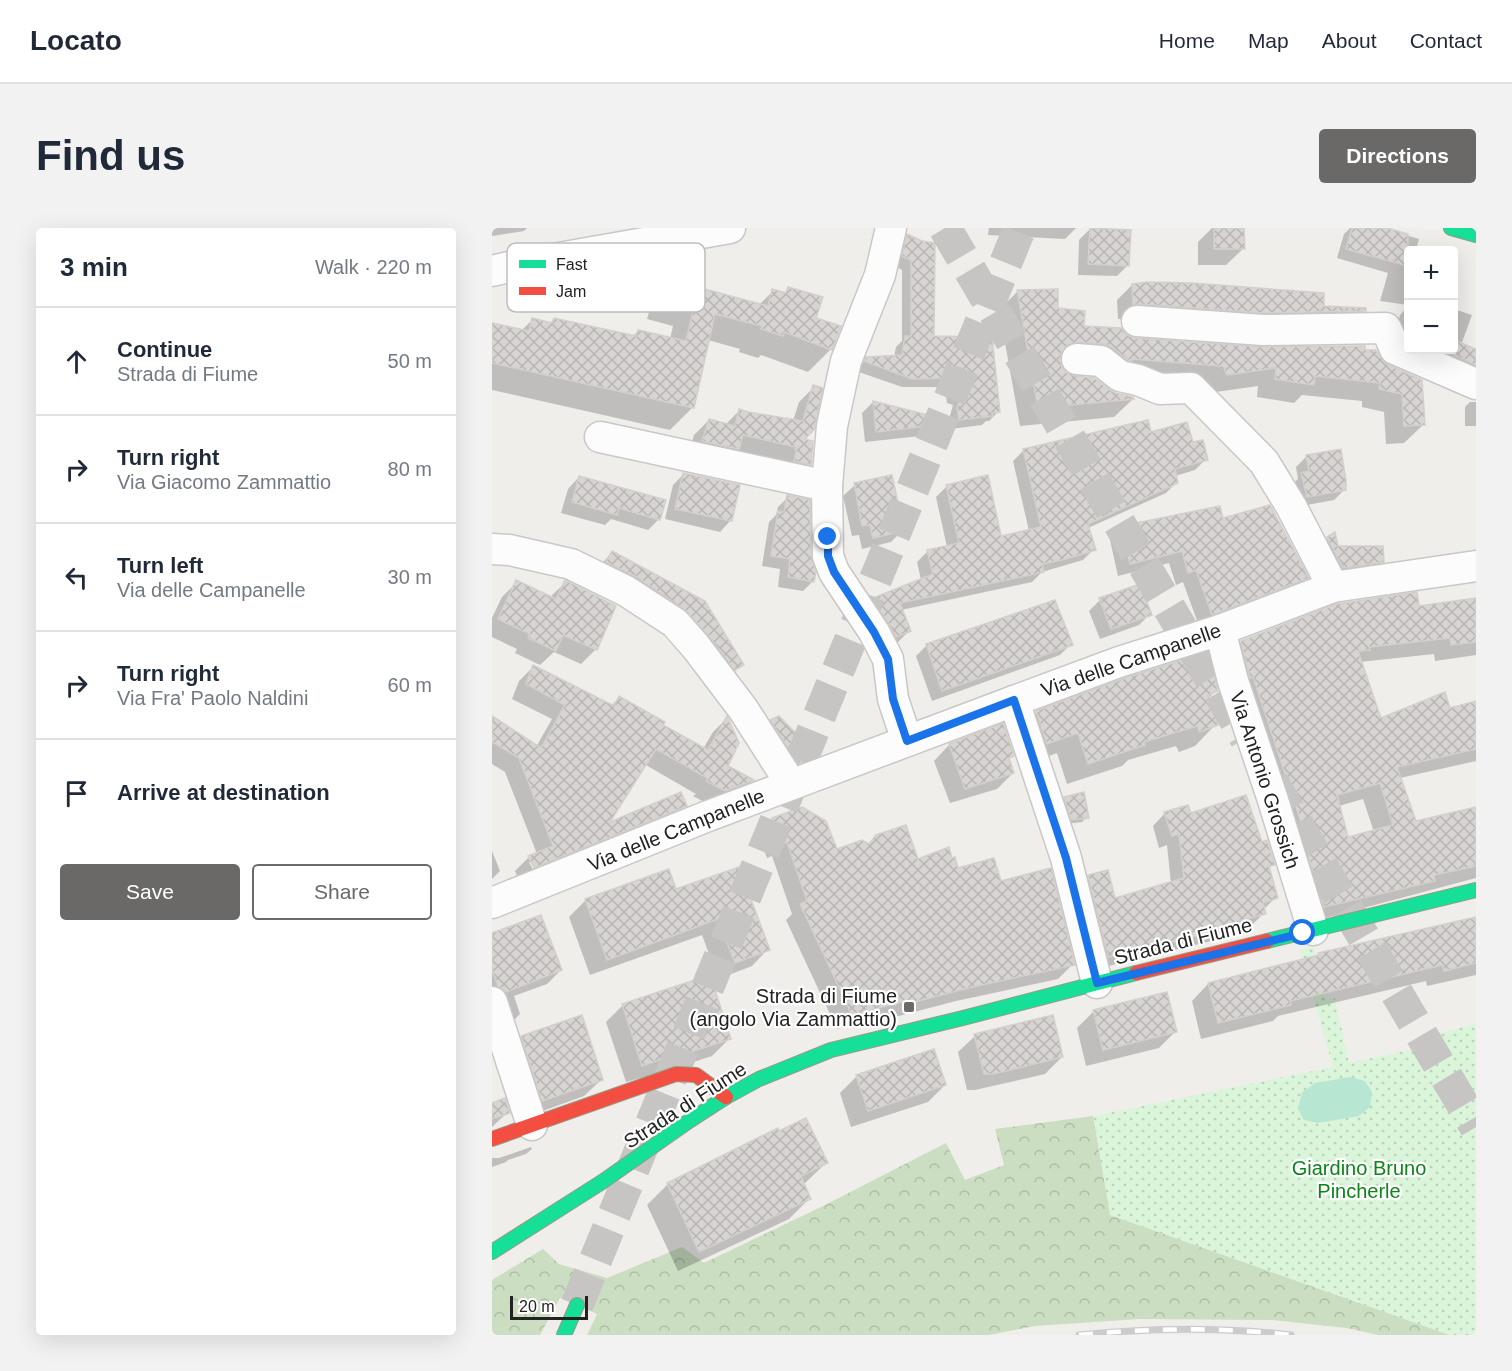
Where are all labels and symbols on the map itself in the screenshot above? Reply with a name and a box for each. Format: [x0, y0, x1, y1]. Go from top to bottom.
legend [507, 243, 705, 312]
text: Fast [556, 256, 588, 273]
text: Jam [556, 283, 586, 300]
route end [814, 523, 840, 549]
street label: Via delle Campanelle [1038, 619, 1224, 701]
street label: Via Antonio Grossich [1226, 688, 1304, 872]
street label: Via delle Campanelle [584, 784, 768, 876]
street label: Strada di Fiume [1112, 913, 1254, 969]
route start [1289, 919, 1315, 945]
place label: Strada di Fiume (angolo Via Zammattio) [690, 985, 897, 1030]
marker: Strada di Fiume (angolo Via Zammattio) [902, 1000, 916, 1014]
street label: Strada di Fiume [620, 1057, 750, 1153]
park label: Giardino Bruno Pincherle [1292, 1157, 1426, 1202]
scale bar [510, 1293, 588, 1320]

